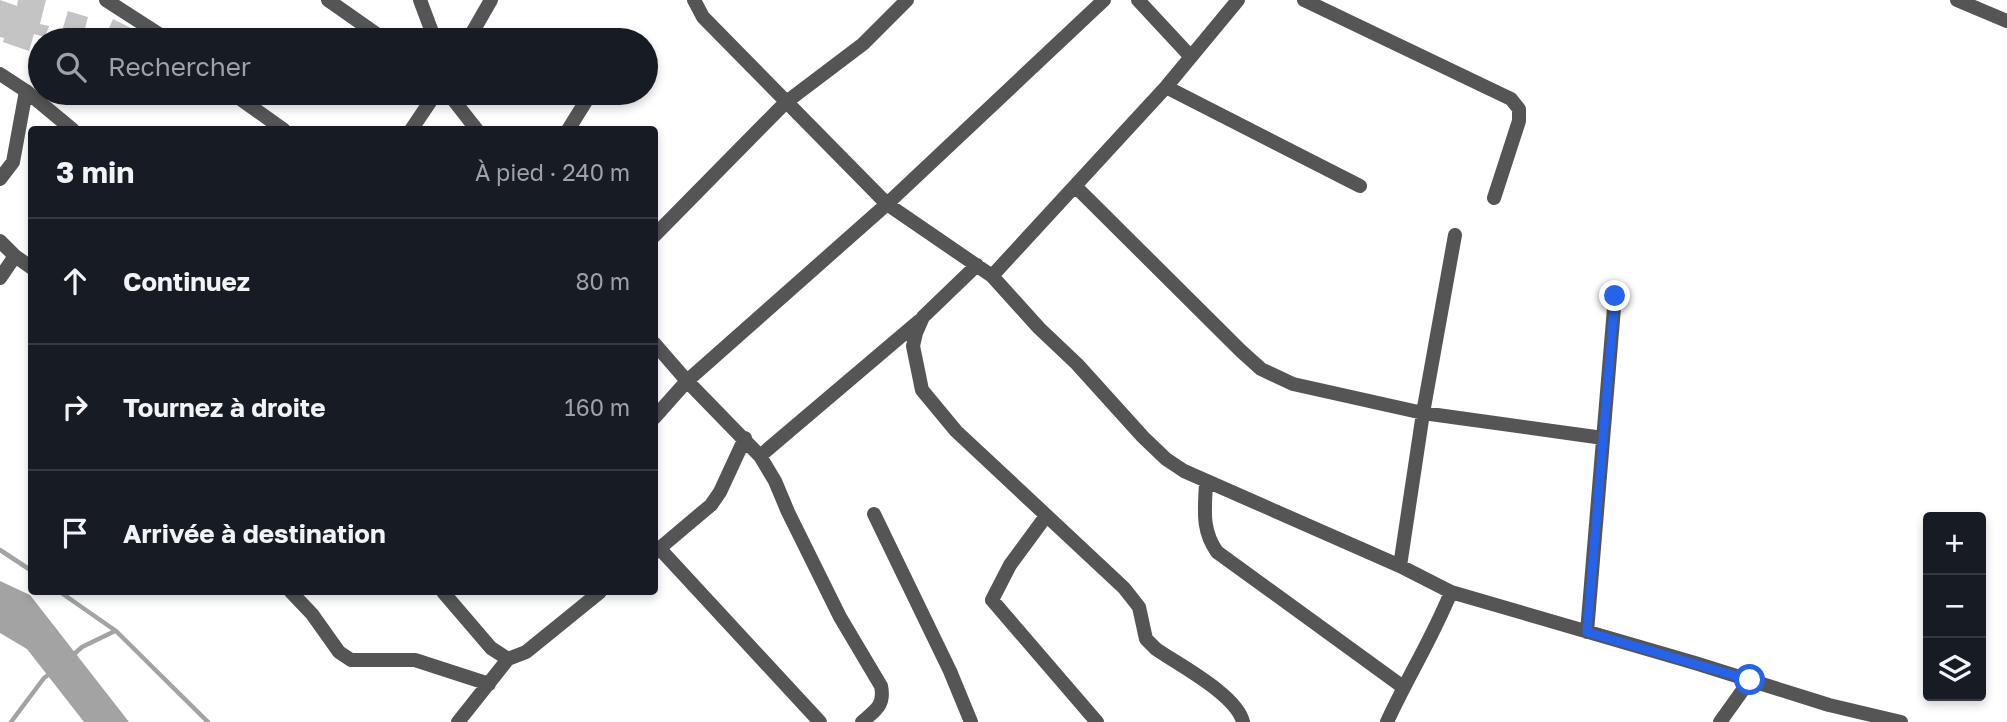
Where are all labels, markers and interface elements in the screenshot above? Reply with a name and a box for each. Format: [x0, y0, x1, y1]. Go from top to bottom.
search box [28, 28, 658, 105]
icon: search [52, 48, 90, 86]
text: Rechercher [108, 51, 251, 82]
text: 3 min [56, 154, 134, 190]
text: À pied · 240 m [475, 158, 630, 186]
icon: ahead [56, 262, 94, 300]
text: Continuez [123, 266, 250, 297]
text: 80 m [576, 267, 630, 295]
route end [1599, 280, 1630, 311]
icon: right [56, 388, 94, 426]
text: Tournez à droite [123, 392, 326, 423]
text: 160 m [565, 393, 630, 421]
map controls [1923, 512, 1986, 701]
button: + [1923, 512, 1986, 575]
icon: arrive [56, 514, 94, 552]
text: Arrivée à destination [123, 518, 386, 549]
button: − [1923, 575, 1986, 638]
button: layers [1923, 638, 1986, 701]
route start [1734, 664, 1765, 695]

